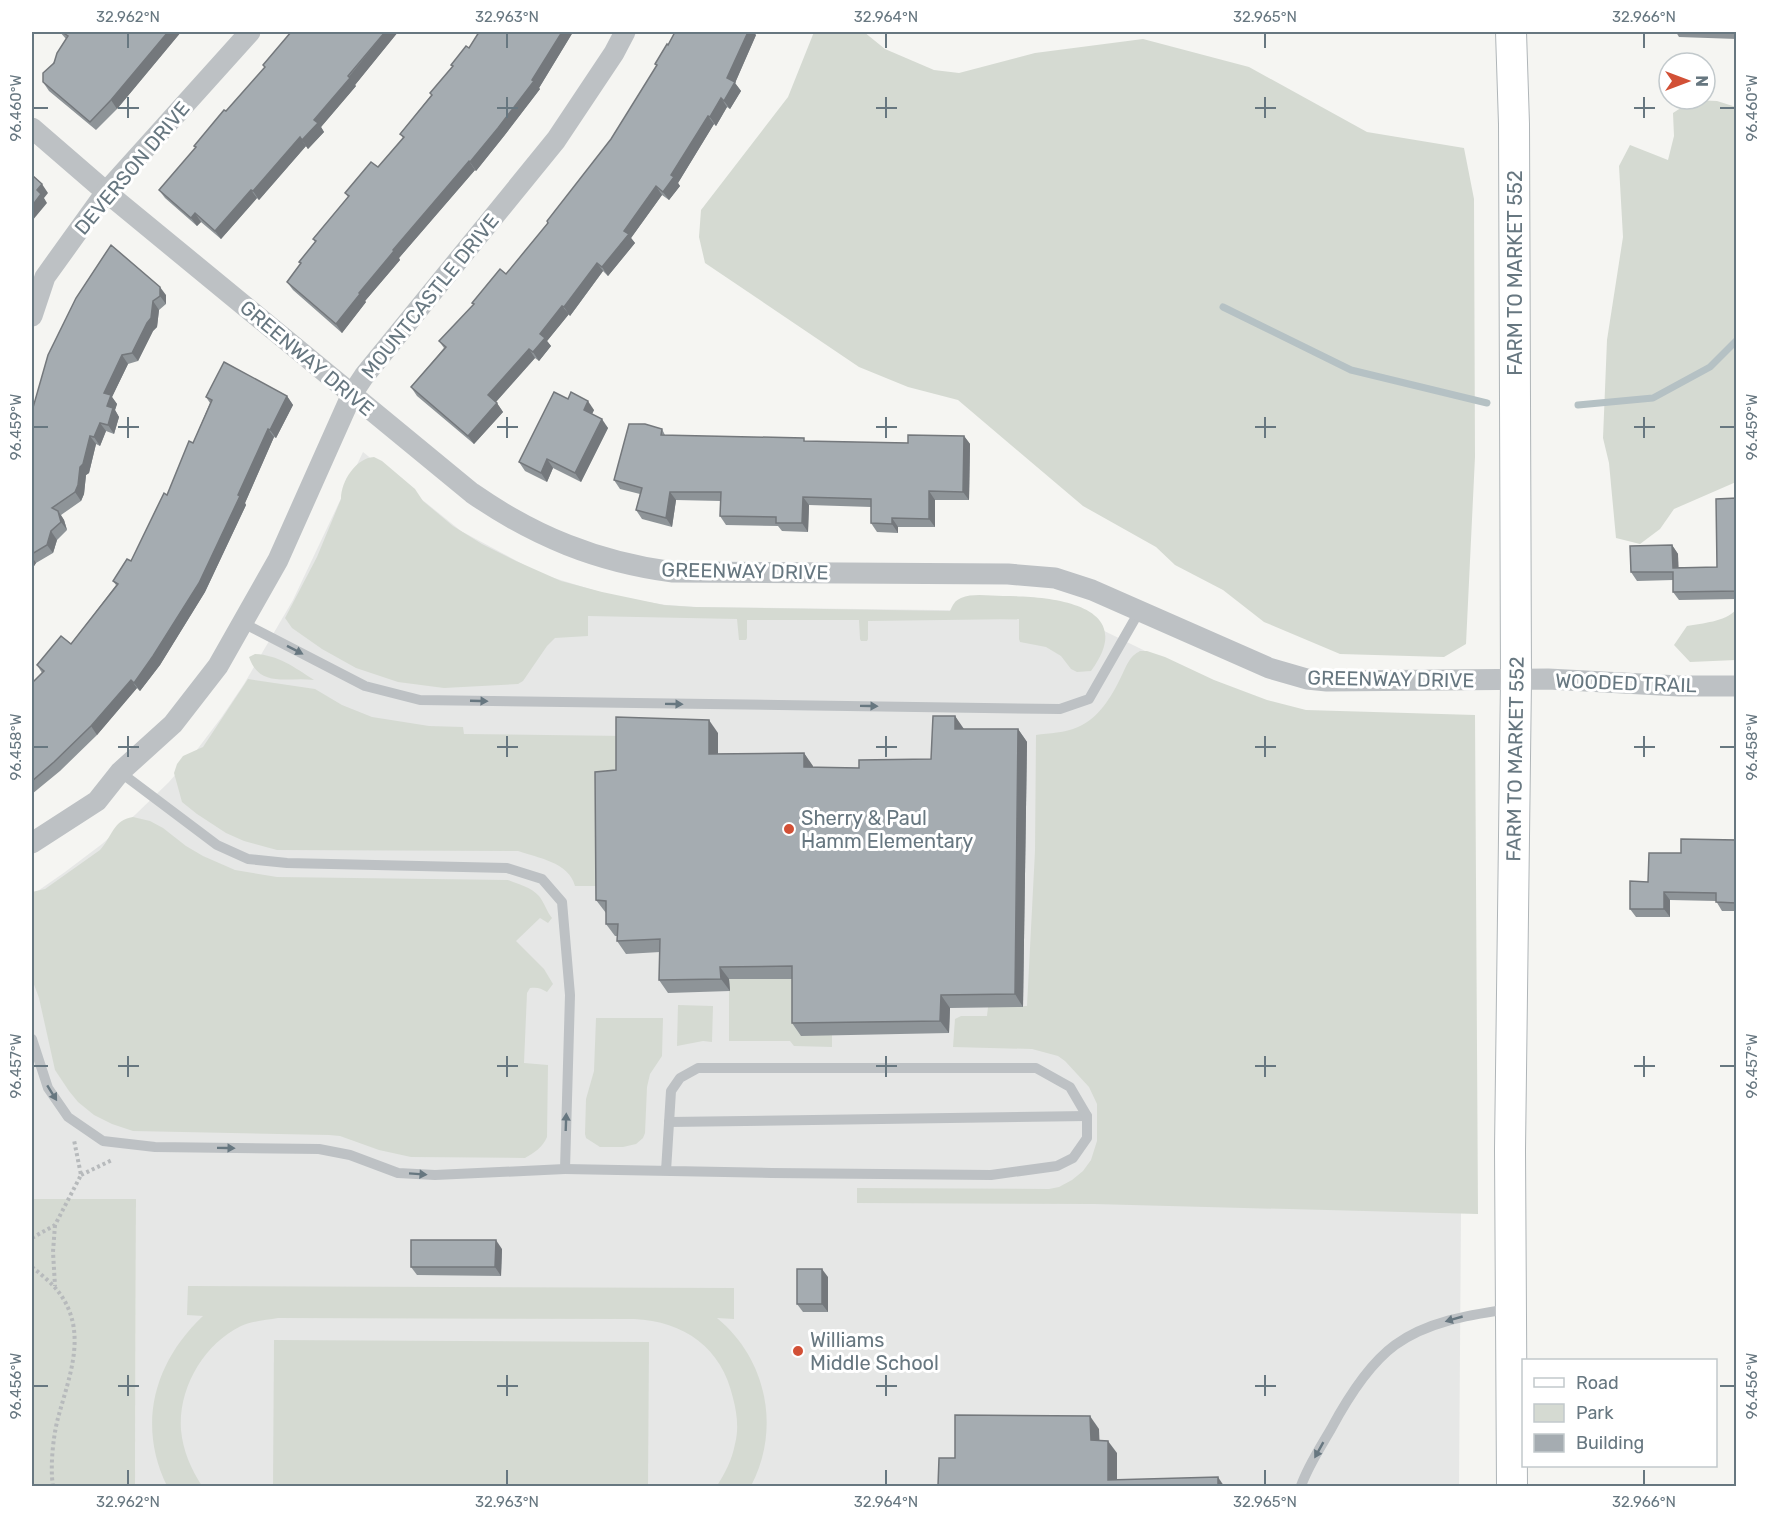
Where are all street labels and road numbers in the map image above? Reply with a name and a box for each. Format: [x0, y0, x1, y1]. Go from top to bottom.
street label: DEVERSON DRIVE [69, 97, 195, 239]
street label: FARM TO MARKET 552 [1503, 170, 1527, 376]
street label: MOUNTCASTLE DRIVE [356, 209, 504, 383]
street label: GREENWAY DRIVE [235, 295, 379, 421]
street label: GREENWAY DRIVE [661, 558, 829, 584]
street label: FARM TO MARKET 552 [1501, 656, 1529, 862]
street label: GREENWAY DRIVE [1307, 666, 1475, 692]
street label: WOODED TRAIL [1555, 669, 1697, 697]

